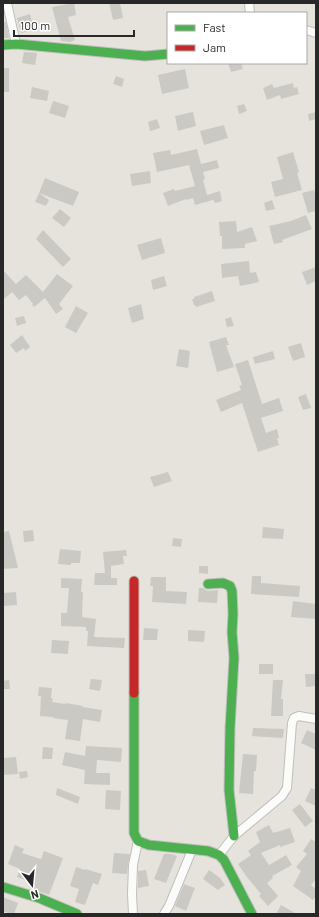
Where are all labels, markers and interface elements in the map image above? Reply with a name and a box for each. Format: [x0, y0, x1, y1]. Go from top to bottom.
scale bar [14, 12, 134, 38]
legend [167, 12, 307, 64]
text: 100 m [20, 18, 50, 32]
text: Fast [203, 20, 226, 34]
text: Jam [203, 40, 226, 54]
north arrow [12, 865, 52, 905]
text: N [30, 888, 40, 902]

